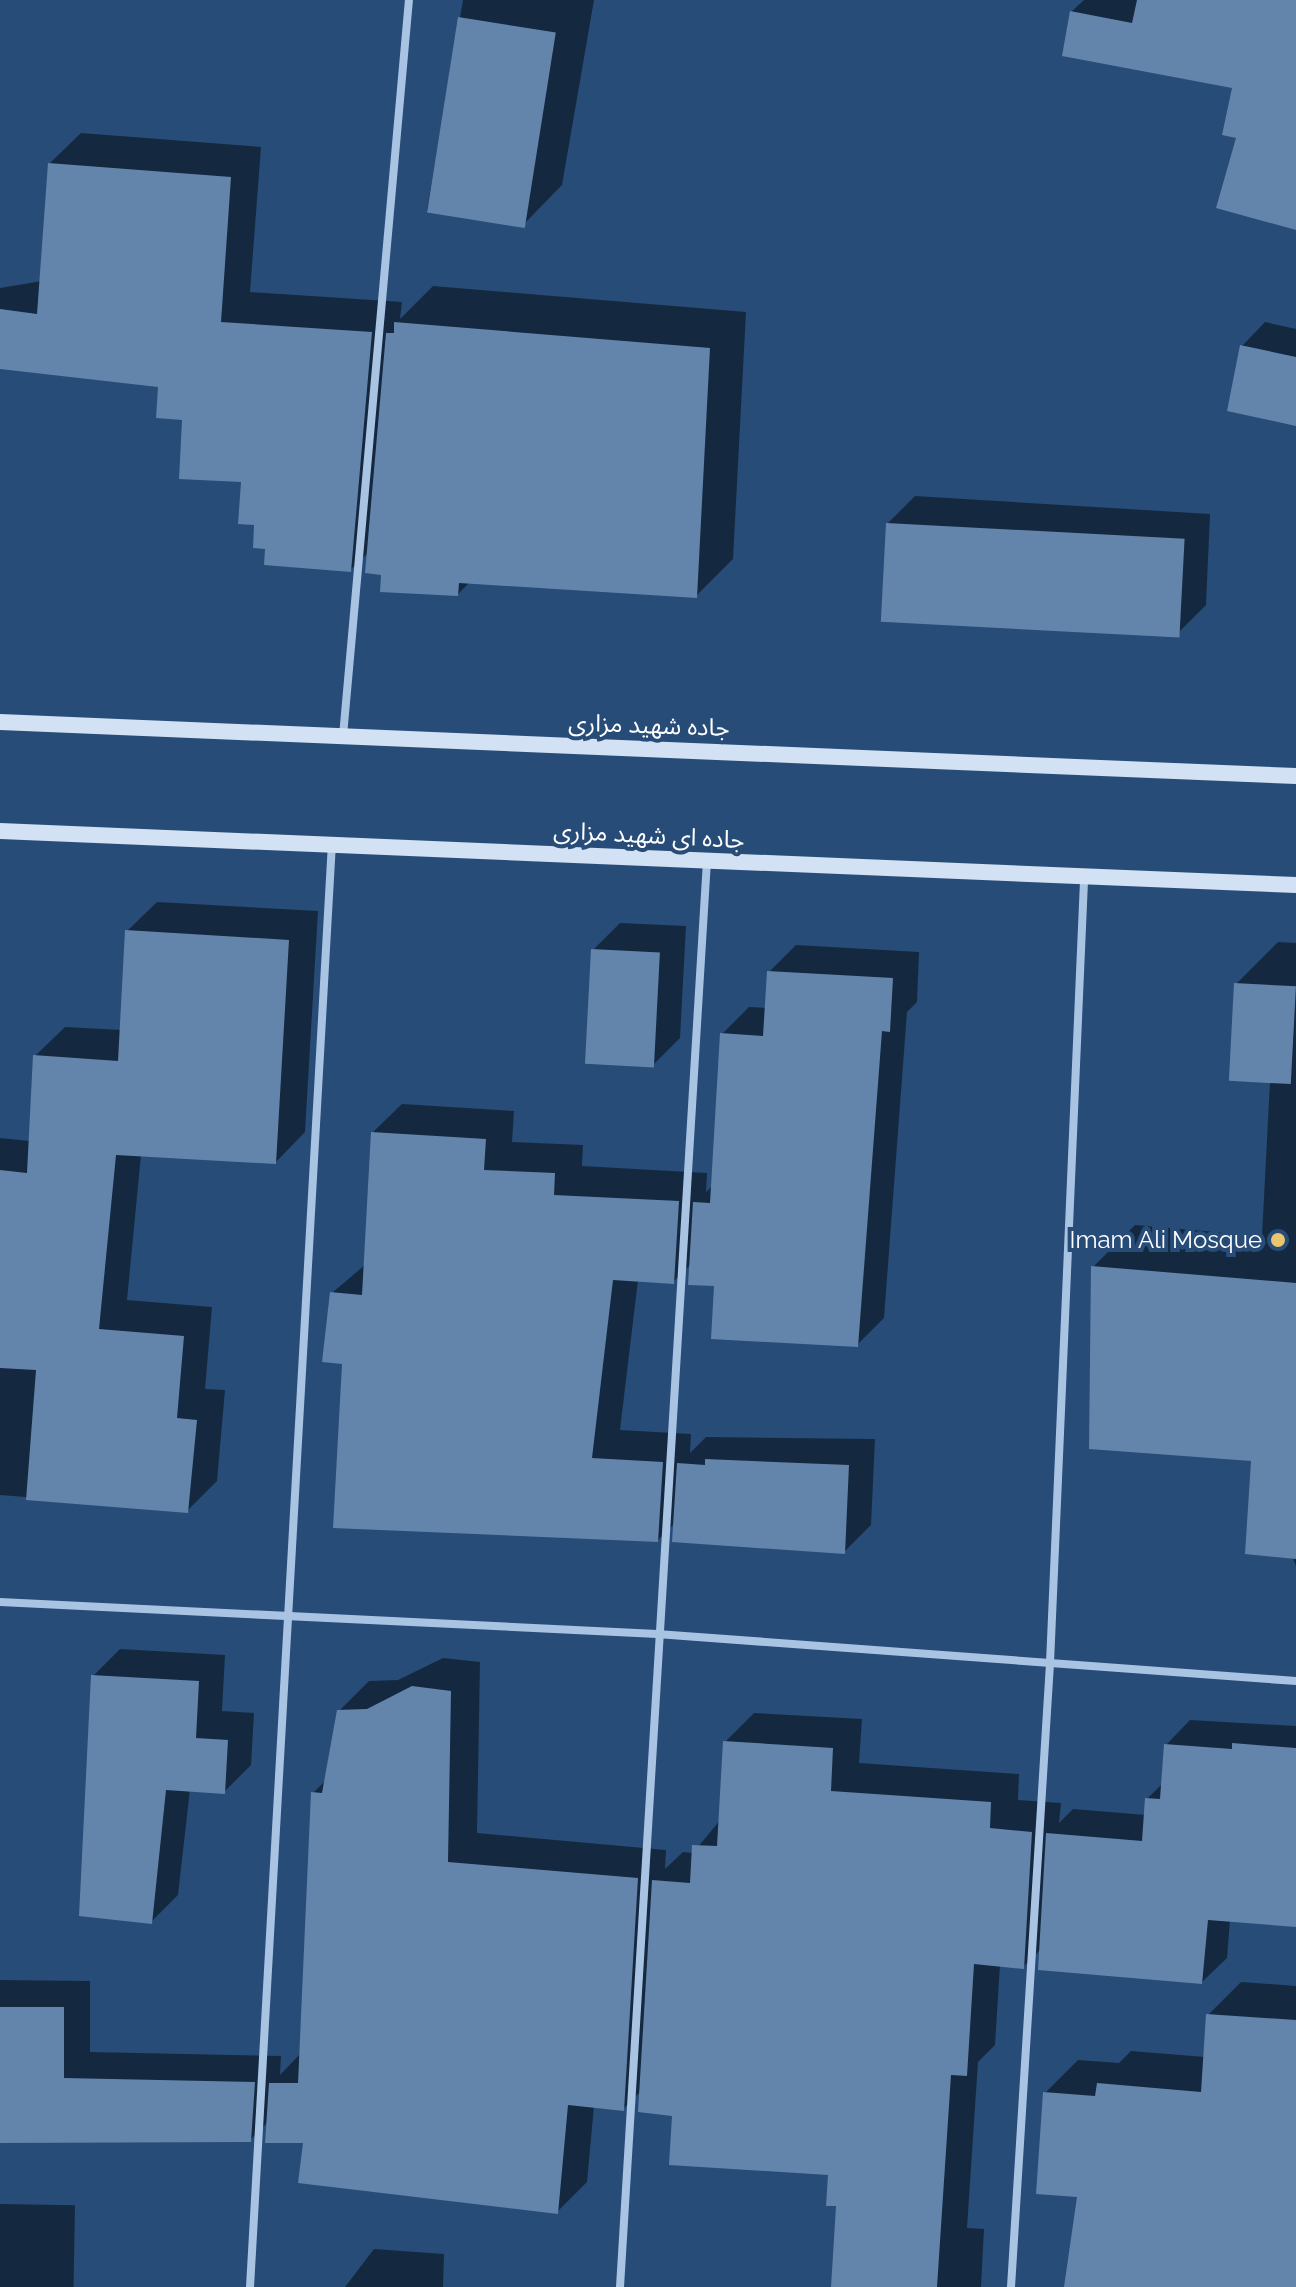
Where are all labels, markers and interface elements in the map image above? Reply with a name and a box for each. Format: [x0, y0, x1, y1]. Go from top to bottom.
street label: جاده شهید مزاری [568, 708, 730, 742]
street label: جاده ای شهید مزاری [553, 816, 745, 854]
place label: Imam Ali Mosque [1069, 1226, 1262, 1254]
marker: Imam Ali Mosque [1269, 1231, 1287, 1249]

